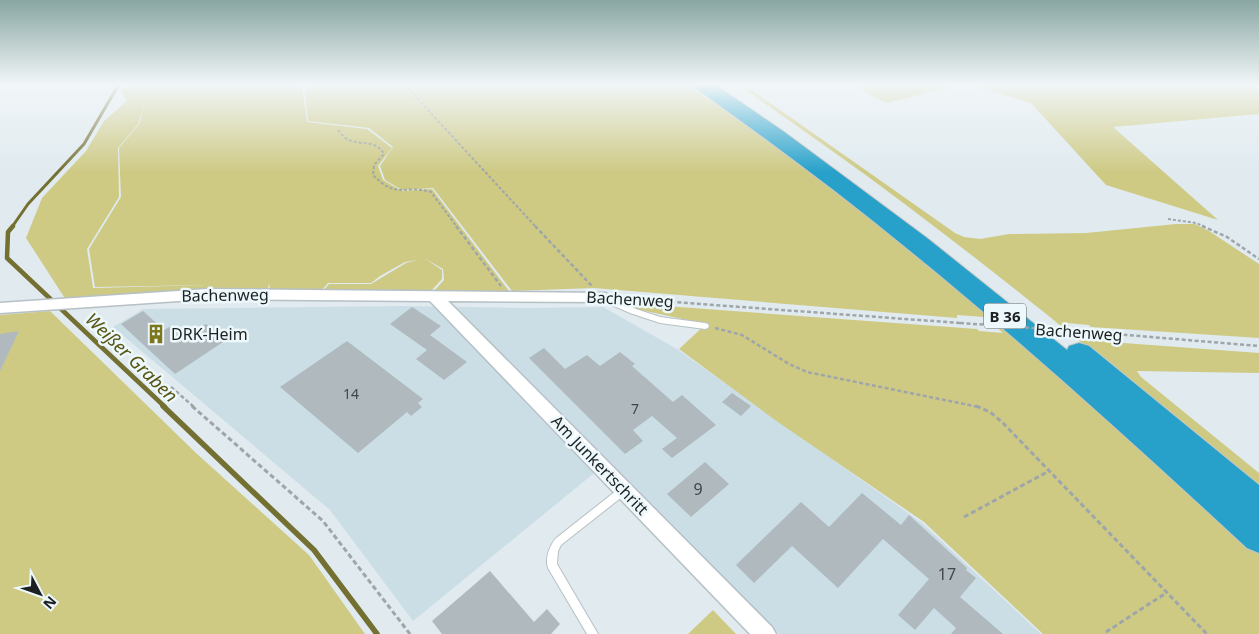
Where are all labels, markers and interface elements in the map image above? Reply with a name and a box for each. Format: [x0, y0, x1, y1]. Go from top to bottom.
street label: Bachenweg [181, 283, 269, 307]
street label: Bachenweg [586, 286, 674, 312]
road number: B 36 [984, 304, 1026, 328]
water label: Weißer Graben [81, 307, 183, 407]
street label: Bachenweg [1035, 318, 1123, 346]
building icon: DRK-Heim [145, 323, 167, 345]
place label: DRK-Heim [171, 323, 248, 345]
house number: 14 [343, 384, 359, 403]
house number: 7 [631, 399, 639, 418]
street label: Am Junkertschritt [547, 410, 654, 520]
house number: 9 [693, 478, 703, 500]
house number: 17 [938, 563, 956, 585]
north arrow [15, 569, 65, 619]
text: N [39, 592, 61, 613]

